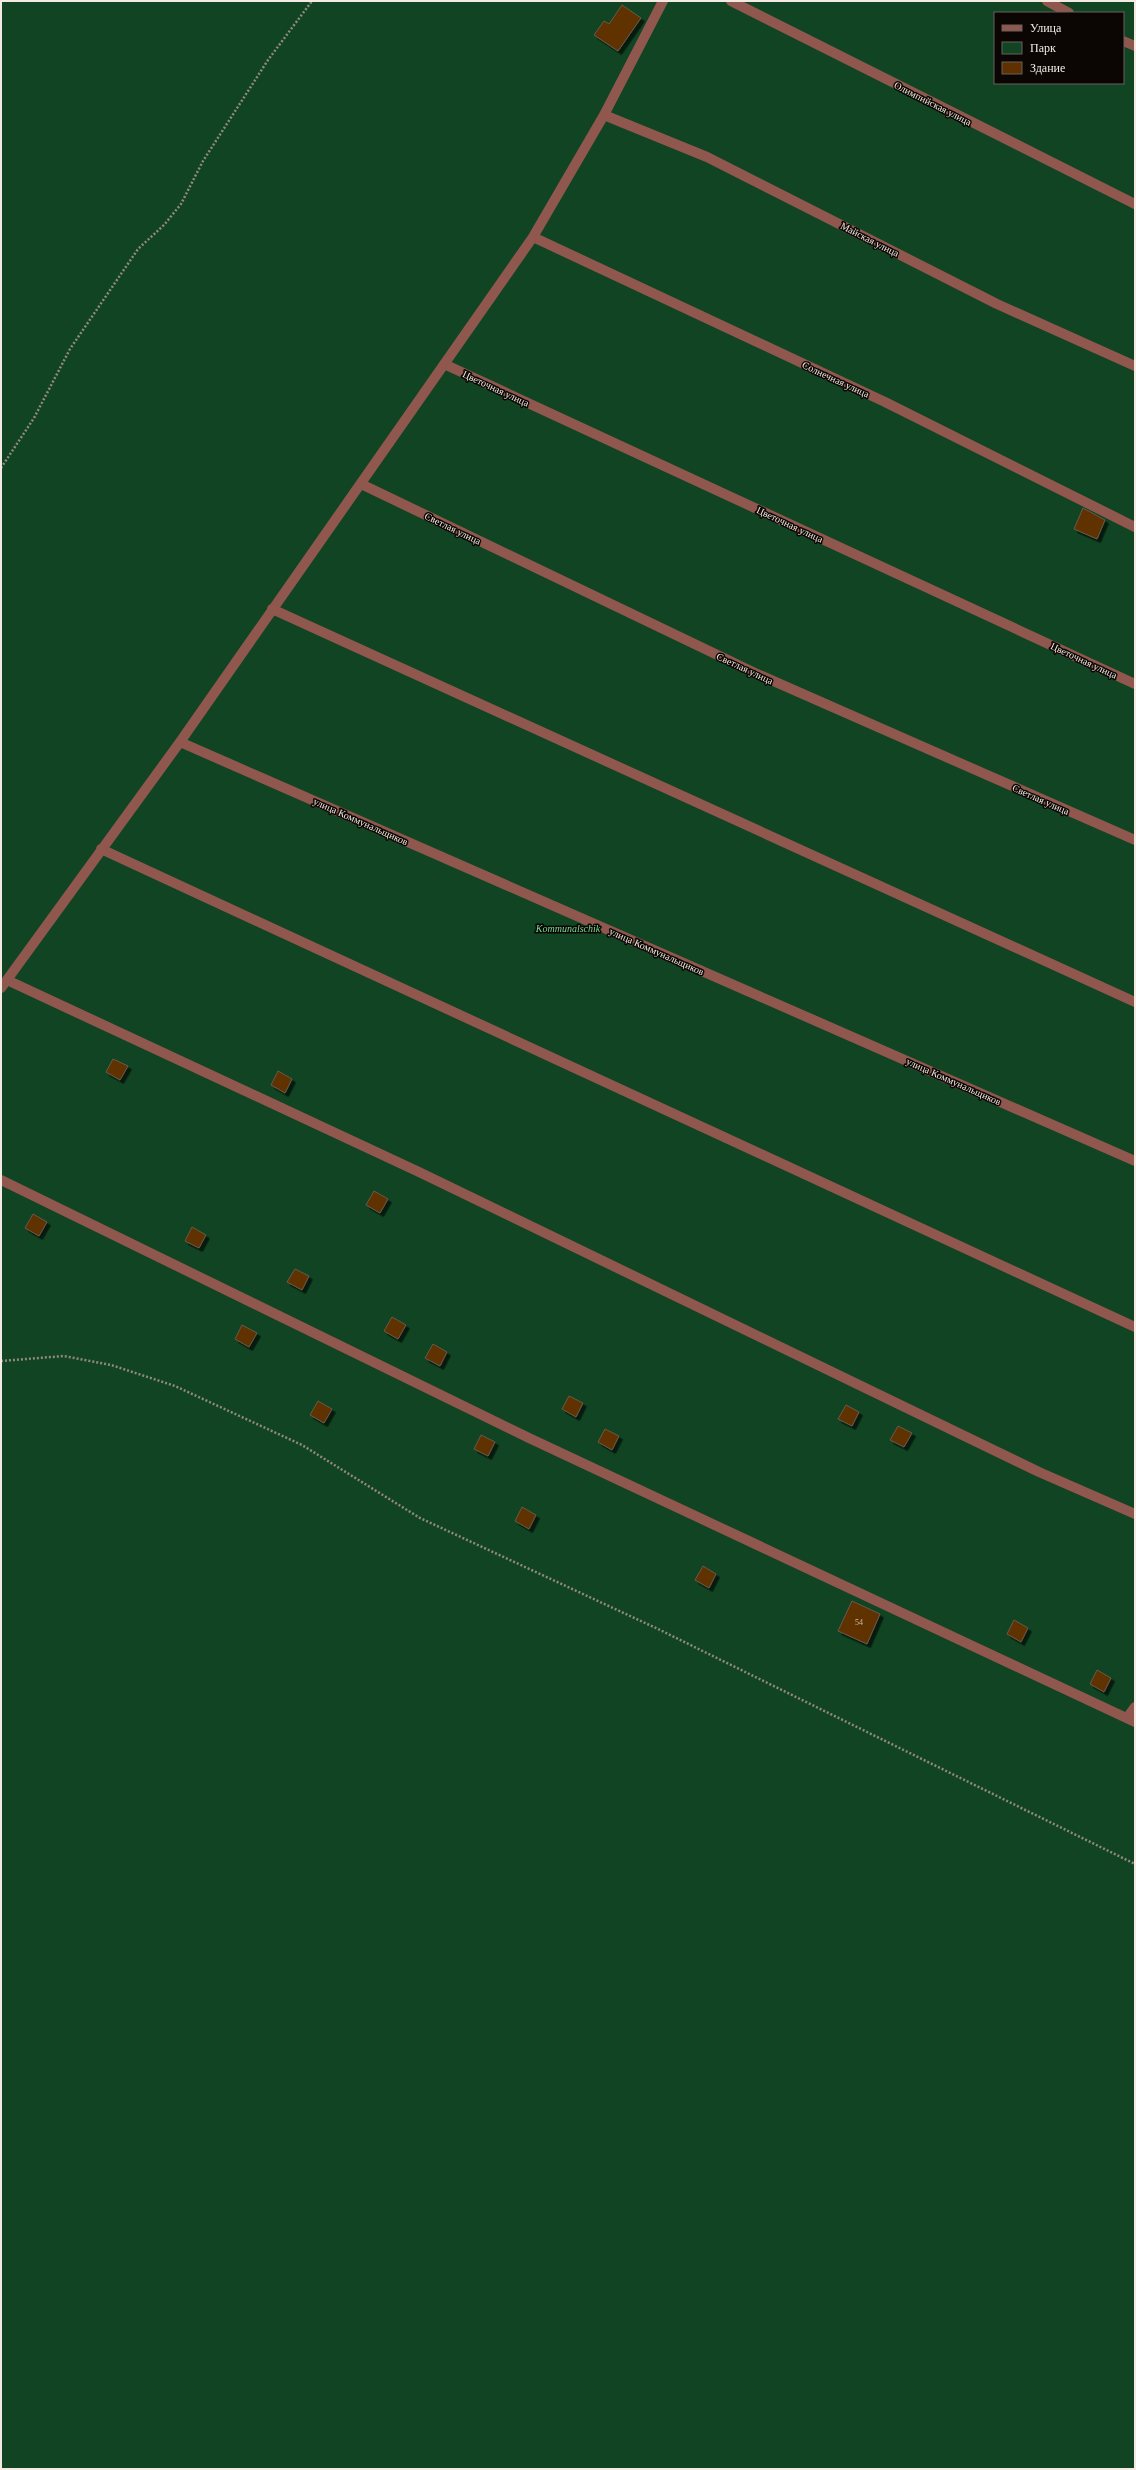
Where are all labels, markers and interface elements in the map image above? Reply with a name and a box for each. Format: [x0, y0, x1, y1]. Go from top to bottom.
legend [994, 12, 1124, 84]
text: Улица [1030, 21, 1062, 35]
text: Парк [1030, 41, 1056, 55]
text: Здание [1030, 61, 1065, 75]
street label: Олимпийская улица [892, 79, 974, 128]
street label: Майская улица [839, 220, 901, 259]
street label: Солнечная улица [801, 359, 872, 400]
street label: Цветочная улица [461, 368, 531, 409]
street label: Цветочная улица [755, 504, 825, 545]
street label: Светлая улица [423, 510, 483, 547]
street label: Цветочная улица [1049, 640, 1119, 681]
street label: Светлая улица [715, 651, 775, 687]
street label: Светлая улица [1011, 782, 1071, 817]
street label: улица Коммунальщиков [312, 796, 410, 847]
park label: Kommunalschik [535, 923, 601, 934]
street label: улица Коммунальщиков [608, 926, 706, 977]
street label: улица Коммунальщиков [905, 1056, 1003, 1107]
house number: 54 [855, 1618, 863, 1627]

